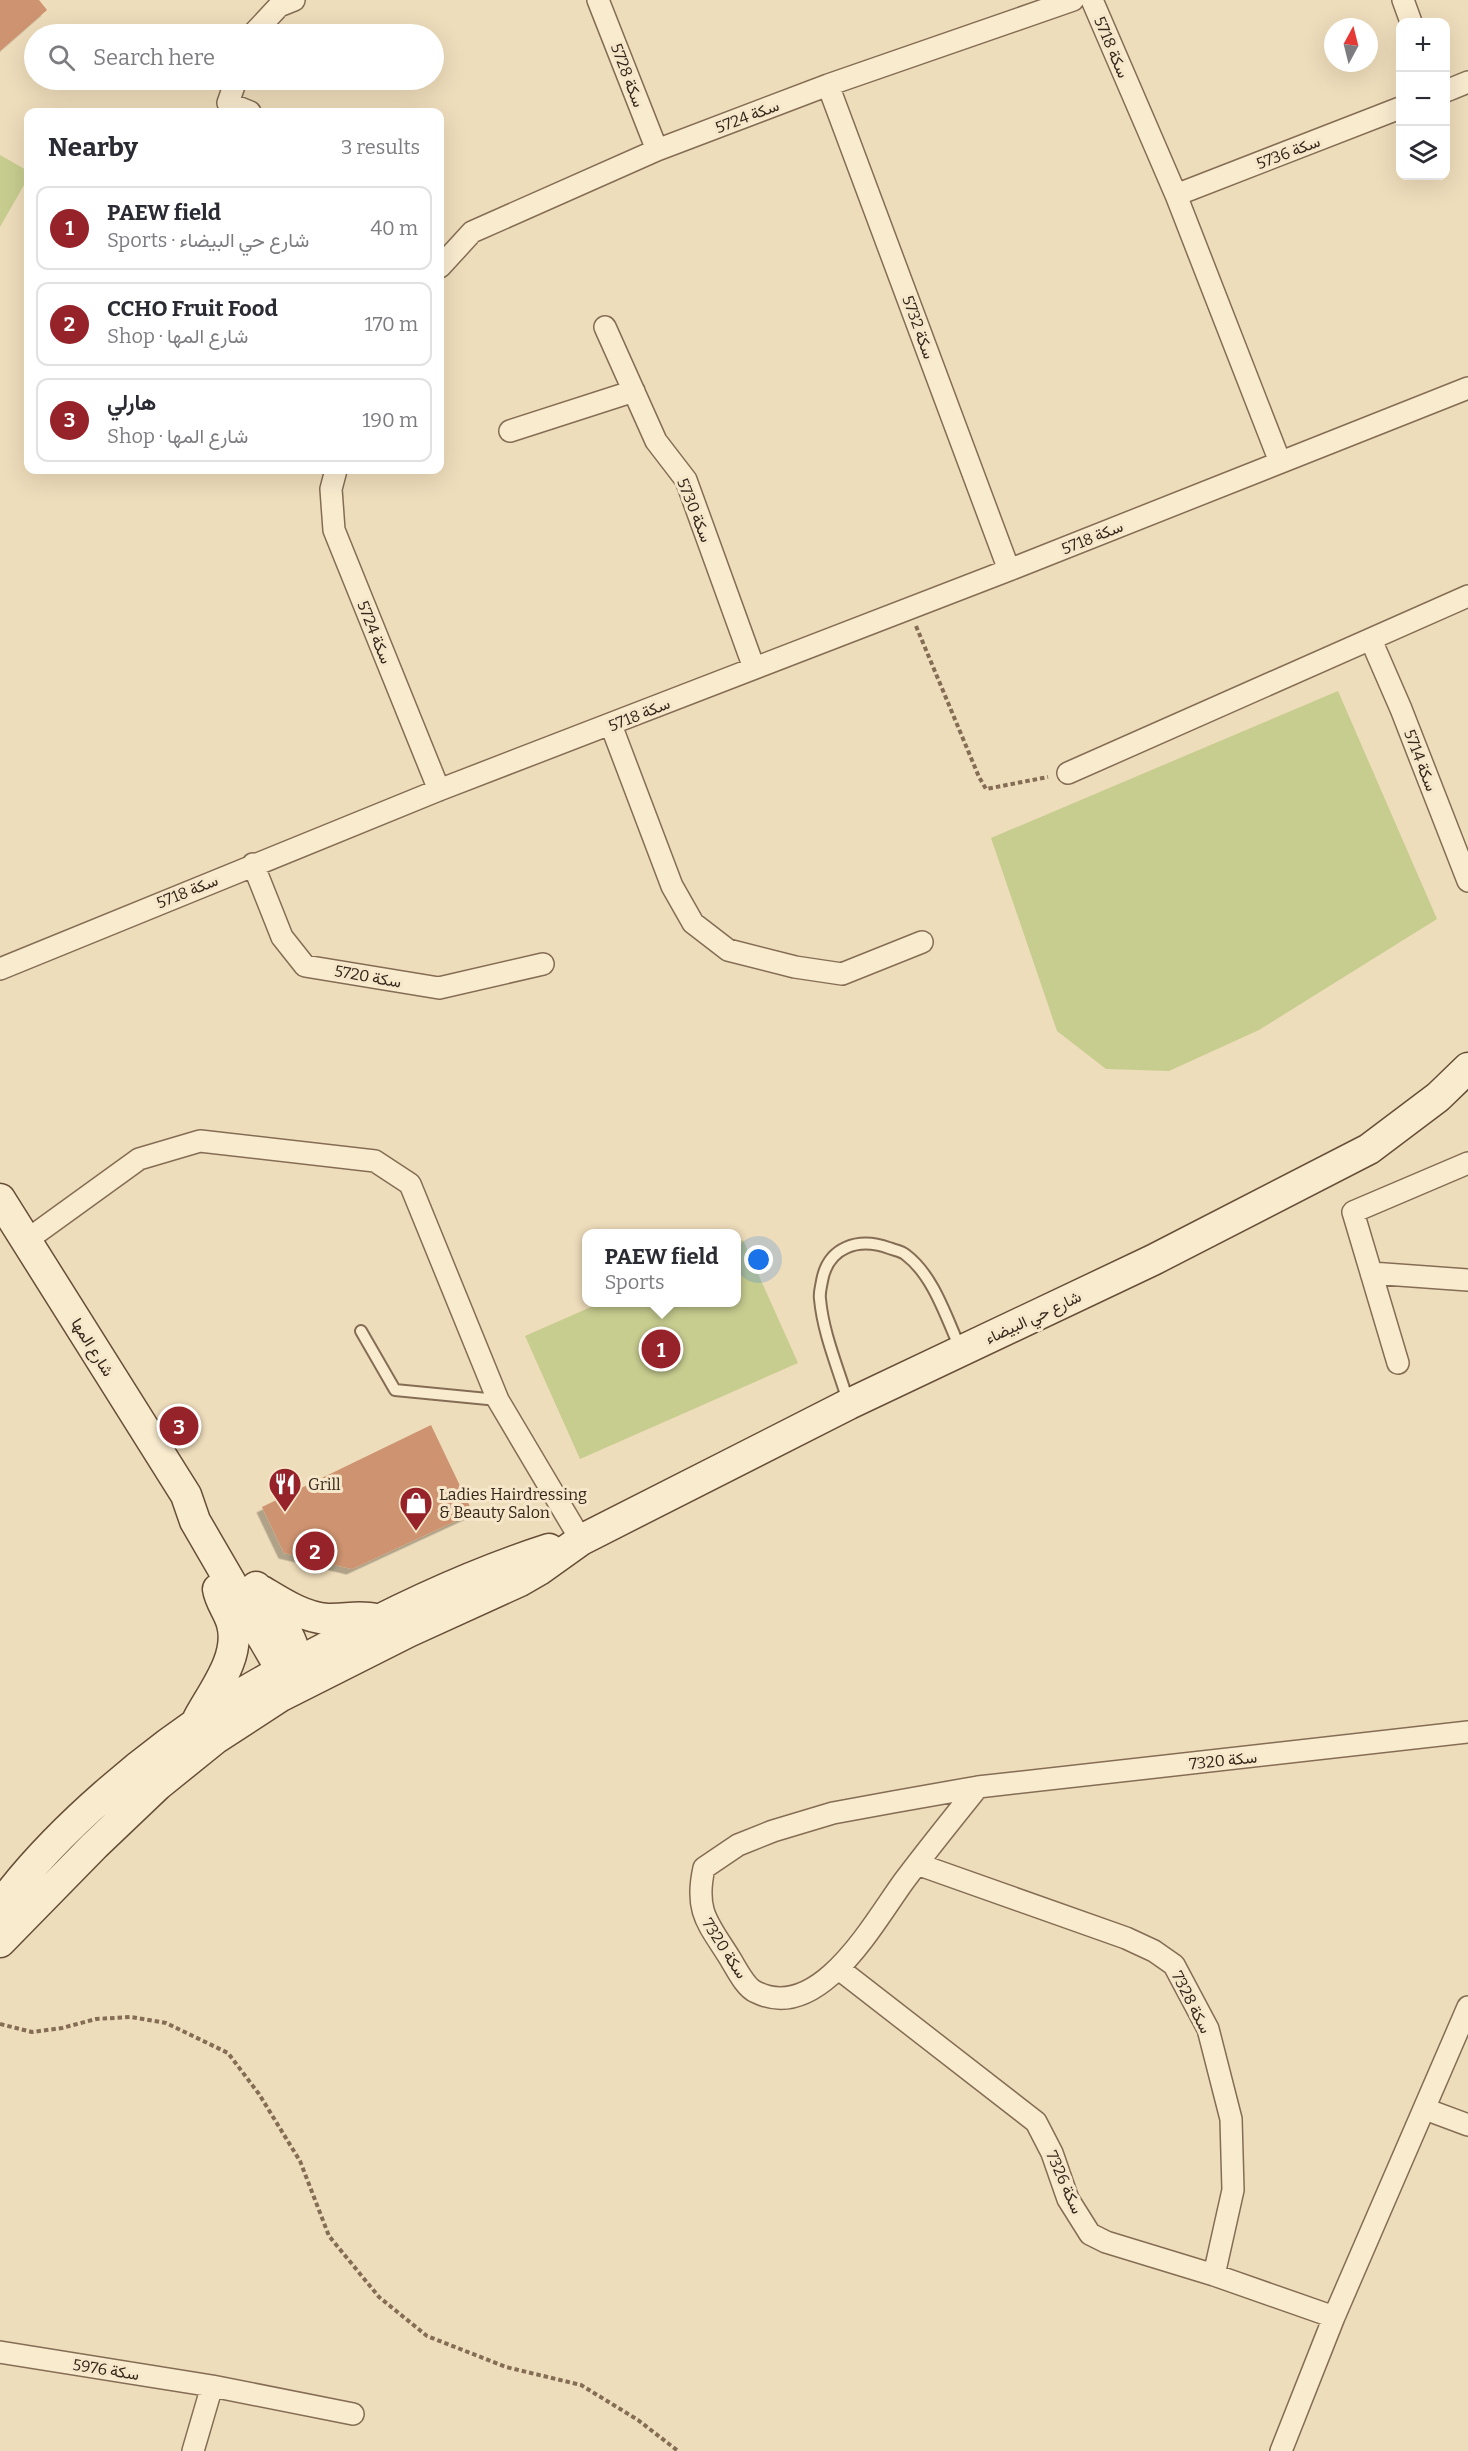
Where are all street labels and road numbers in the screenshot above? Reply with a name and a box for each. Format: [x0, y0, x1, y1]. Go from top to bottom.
street label: سكة 5718 [1090, 14, 1133, 81]
street label: سكة 5728 [607, 41, 648, 110]
street label: سكة 5724 [713, 96, 782, 137]
street label: سكة 5736 [1254, 132, 1323, 173]
street label: سكة 5732 [898, 293, 939, 361]
street label: سكة 5730 [673, 475, 716, 545]
street label: سكة 5718 [1059, 517, 1126, 558]
street label: سكة 5724 [353, 598, 396, 667]
street label: سكة 5718 [606, 694, 673, 735]
street label: سكة 5714 [1400, 727, 1441, 794]
street label: سكة 5718 [154, 871, 221, 912]
street label: سكة 5720 [333, 961, 403, 992]
street label: شارع حي البيضاء [982, 1287, 1086, 1352]
street label: شارع المها [66, 1315, 118, 1381]
street label: سكة 7320 [1188, 1747, 1258, 1774]
street label: سكة 7320 [698, 1915, 751, 1982]
street label: سكة 7328 [1168, 1968, 1215, 2037]
street label: سكة 7326 [1042, 2148, 1087, 2217]
street label: سكة 5976 [71, 2355, 141, 2384]

